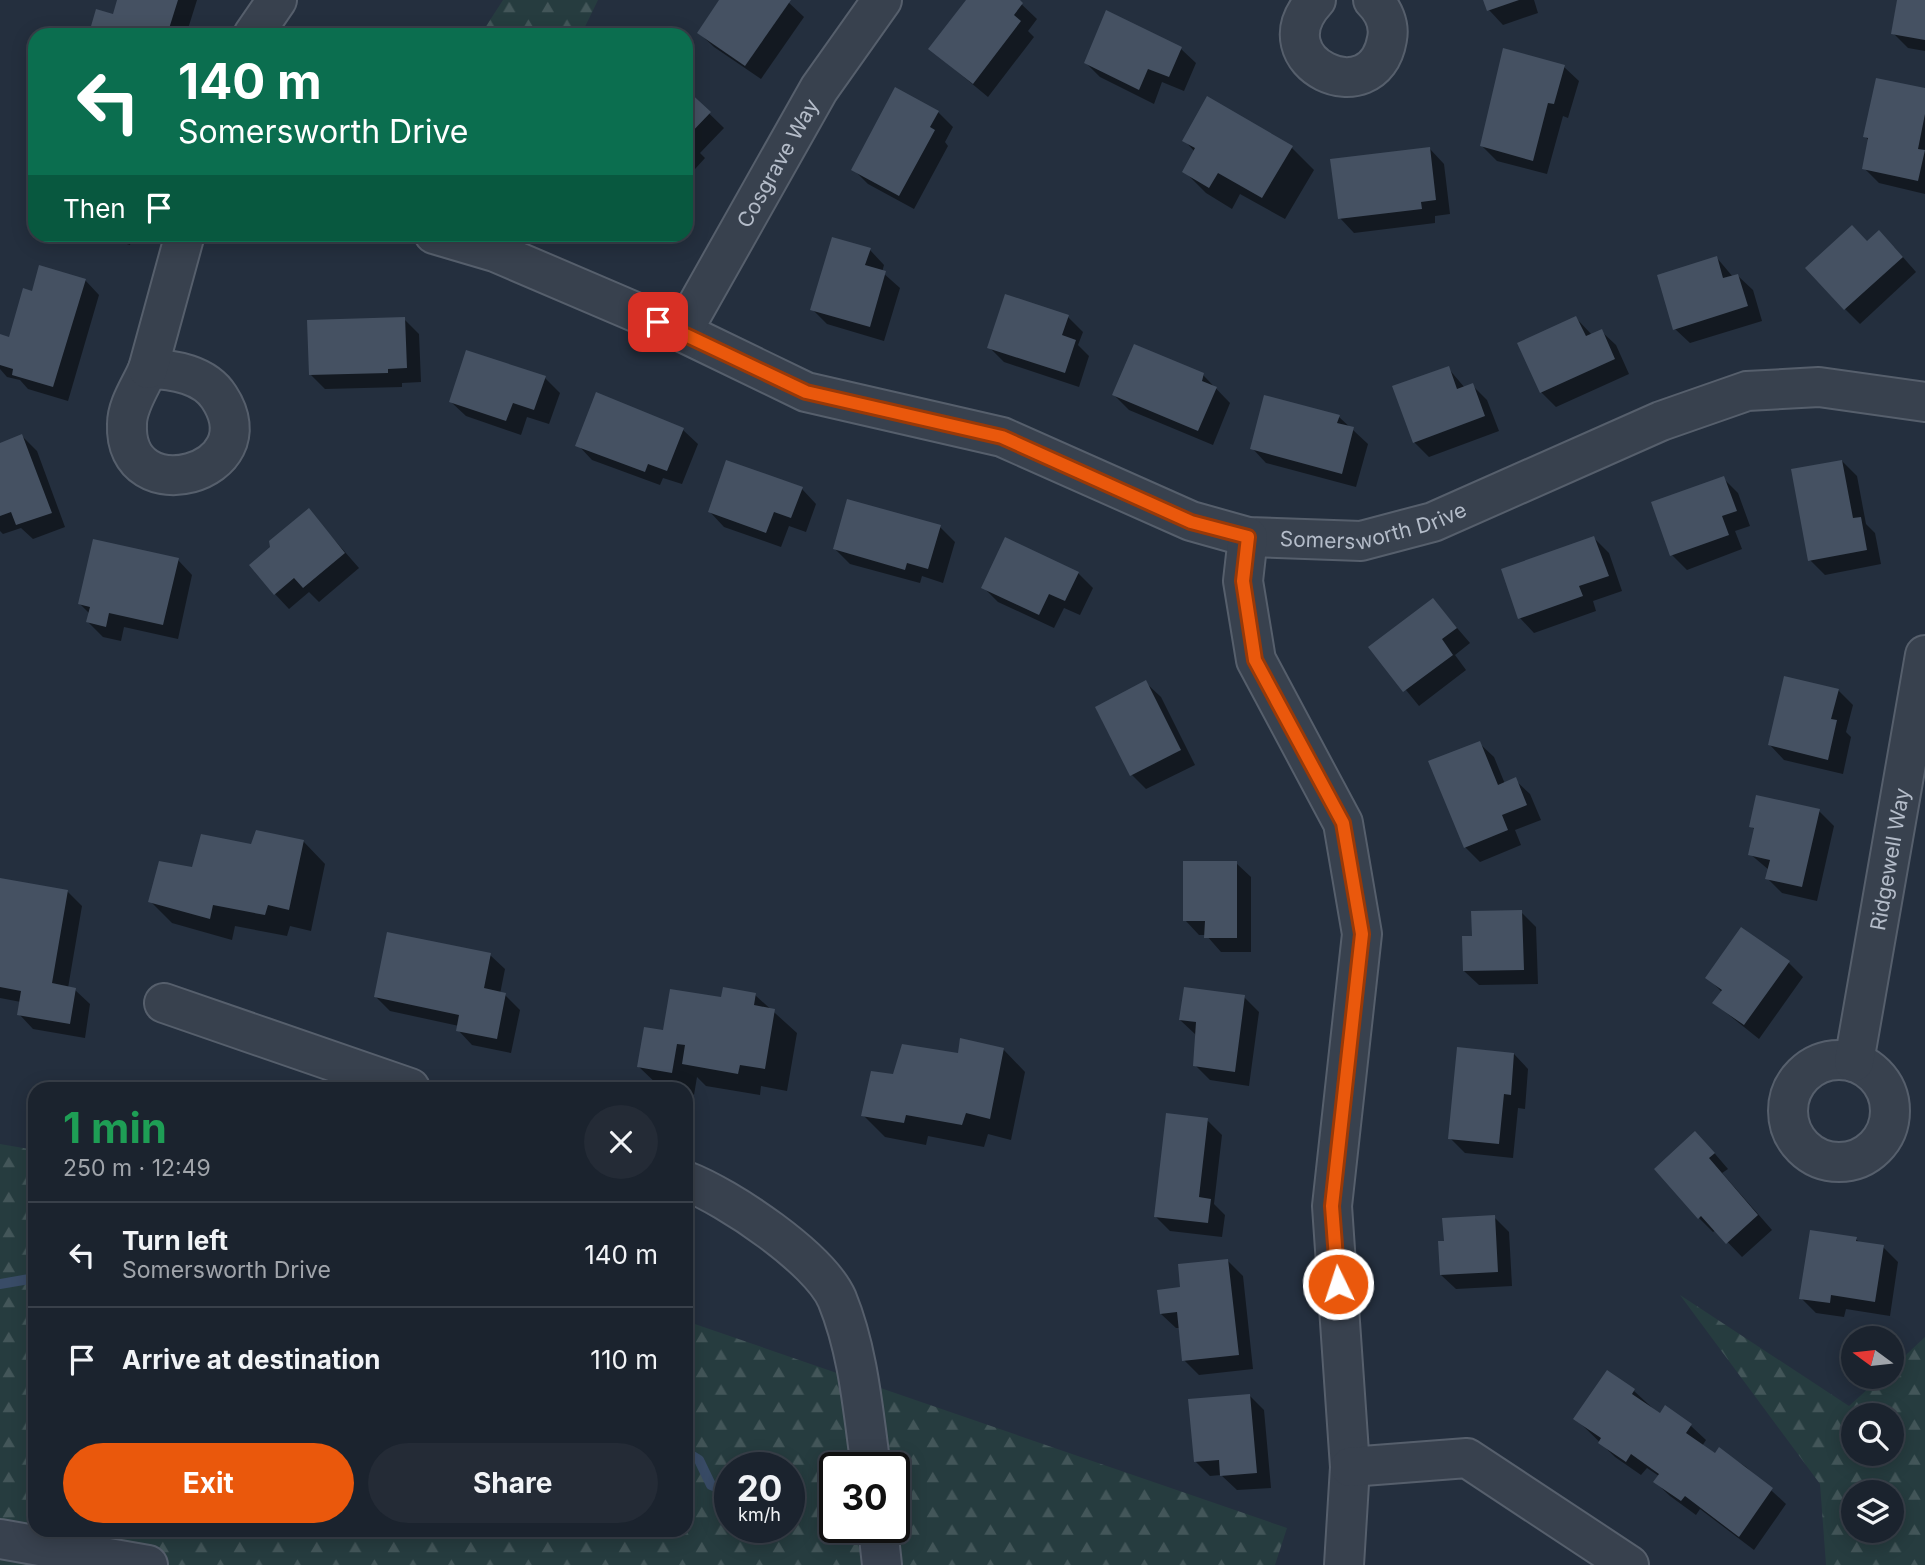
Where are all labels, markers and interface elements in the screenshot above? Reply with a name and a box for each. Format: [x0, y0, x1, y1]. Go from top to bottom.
text: 140 m [178, 52, 322, 111]
icon: left [63, 56, 154, 147]
street label: Cosgrave Way [731, 94, 824, 232]
text: Somersworth Drive [178, 112, 468, 151]
icon: arrive [140, 189, 178, 227]
text: Then [63, 193, 126, 224]
pin [628, 292, 688, 352]
icon: arrive [639, 303, 677, 341]
street label: Somersworth Drive [1279, 496, 1470, 555]
street label: Ridgewell Way [1865, 786, 1914, 932]
text: 1 min [63, 1102, 167, 1153]
button: close [584, 1105, 658, 1179]
text: 250 m · 12:49 [63, 1154, 211, 1182]
text: Turn left [122, 1225, 228, 1256]
icon: left [63, 1236, 101, 1274]
text: 140 m [584, 1239, 658, 1270]
position arrow [1301, 1247, 1375, 1321]
text: Somersworth Drive [122, 1256, 331, 1284]
north arrow [1841, 1326, 1904, 1390]
map controls [1841, 1326, 1904, 1543]
icon: arrive [63, 1341, 101, 1379]
text: Arrive at destination [122, 1344, 381, 1375]
text: 110 m [590, 1344, 658, 1375]
button: search [1841, 1403, 1904, 1466]
button: Exit [63, 1443, 354, 1523]
button: Share [368, 1443, 658, 1523]
speed limit sign: 30 [819, 1452, 910, 1543]
text: 20 [737, 1467, 782, 1509]
button: layers [1841, 1480, 1904, 1543]
text: km/h [738, 1504, 781, 1525]

